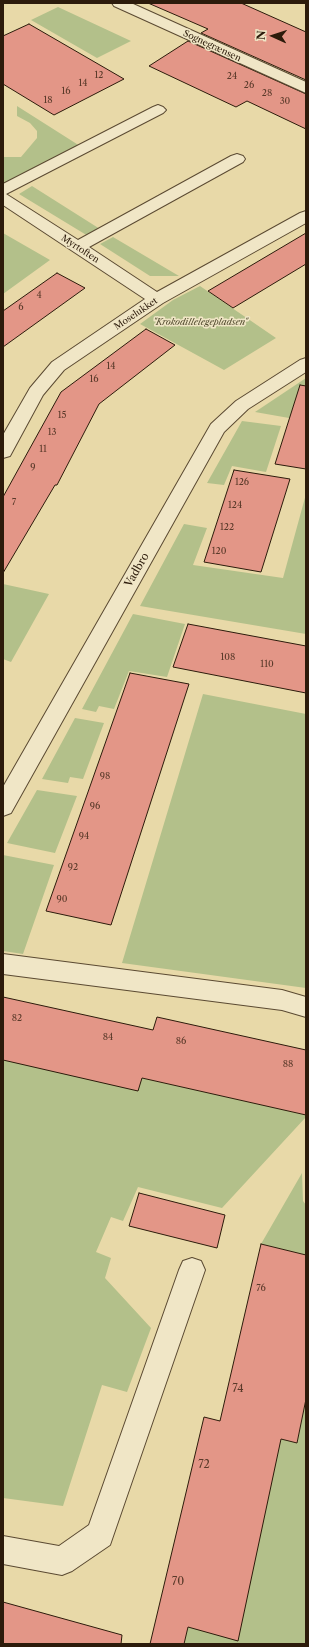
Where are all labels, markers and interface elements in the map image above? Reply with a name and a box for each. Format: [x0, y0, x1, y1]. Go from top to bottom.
north arrow [253, 16, 293, 56]
street label: Sognegrænsen [181, 28, 243, 64]
text: N [254, 30, 268, 41]
house number: 12 [95, 70, 103, 80]
house number: 24 [227, 71, 237, 81]
house number: 14 [79, 78, 87, 88]
house number: 26 [244, 80, 254, 90]
house number: 16 [61, 86, 71, 96]
house number: 28 [262, 88, 272, 98]
house number: 18 [43, 95, 53, 105]
house number: 30 [280, 96, 290, 106]
street label: Myrtoften [59, 233, 101, 265]
house number: 4 [36, 290, 42, 300]
street label: Moselukket [112, 296, 160, 332]
house number: 6 [18, 302, 24, 312]
park label: "Krokodillelegepladsen" [153, 317, 247, 327]
house number: 14 [107, 361, 115, 371]
house number: 16 [89, 374, 99, 384]
house number: 15 [58, 410, 66, 420]
house number: 13 [48, 427, 56, 437]
house number: 11 [39, 444, 47, 454]
house number: 9 [30, 462, 36, 472]
house number: 126 [235, 477, 249, 487]
house number: 7 [12, 497, 16, 507]
house number: 124 [228, 500, 242, 510]
house number: 122 [220, 522, 234, 532]
house number: 120 [212, 546, 226, 556]
street label: Vadbro [122, 551, 152, 589]
house number: 108 [221, 652, 235, 662]
house number: 110 [260, 659, 274, 669]
house number: 98 [100, 771, 110, 781]
house number: 96 [90, 801, 100, 811]
house number: 94 [79, 831, 89, 841]
house number: 92 [68, 862, 78, 872]
house number: 90 [57, 894, 67, 904]
house number: 82 [12, 1013, 22, 1023]
house number: 84 [103, 1032, 113, 1042]
house number: 86 [176, 1036, 186, 1046]
house number: 88 [283, 1059, 293, 1069]
house number: 76 [256, 1283, 266, 1293]
house number: 74 [232, 1382, 244, 1396]
house number: 72 [198, 1458, 210, 1472]
house number: 70 [172, 1575, 184, 1589]

